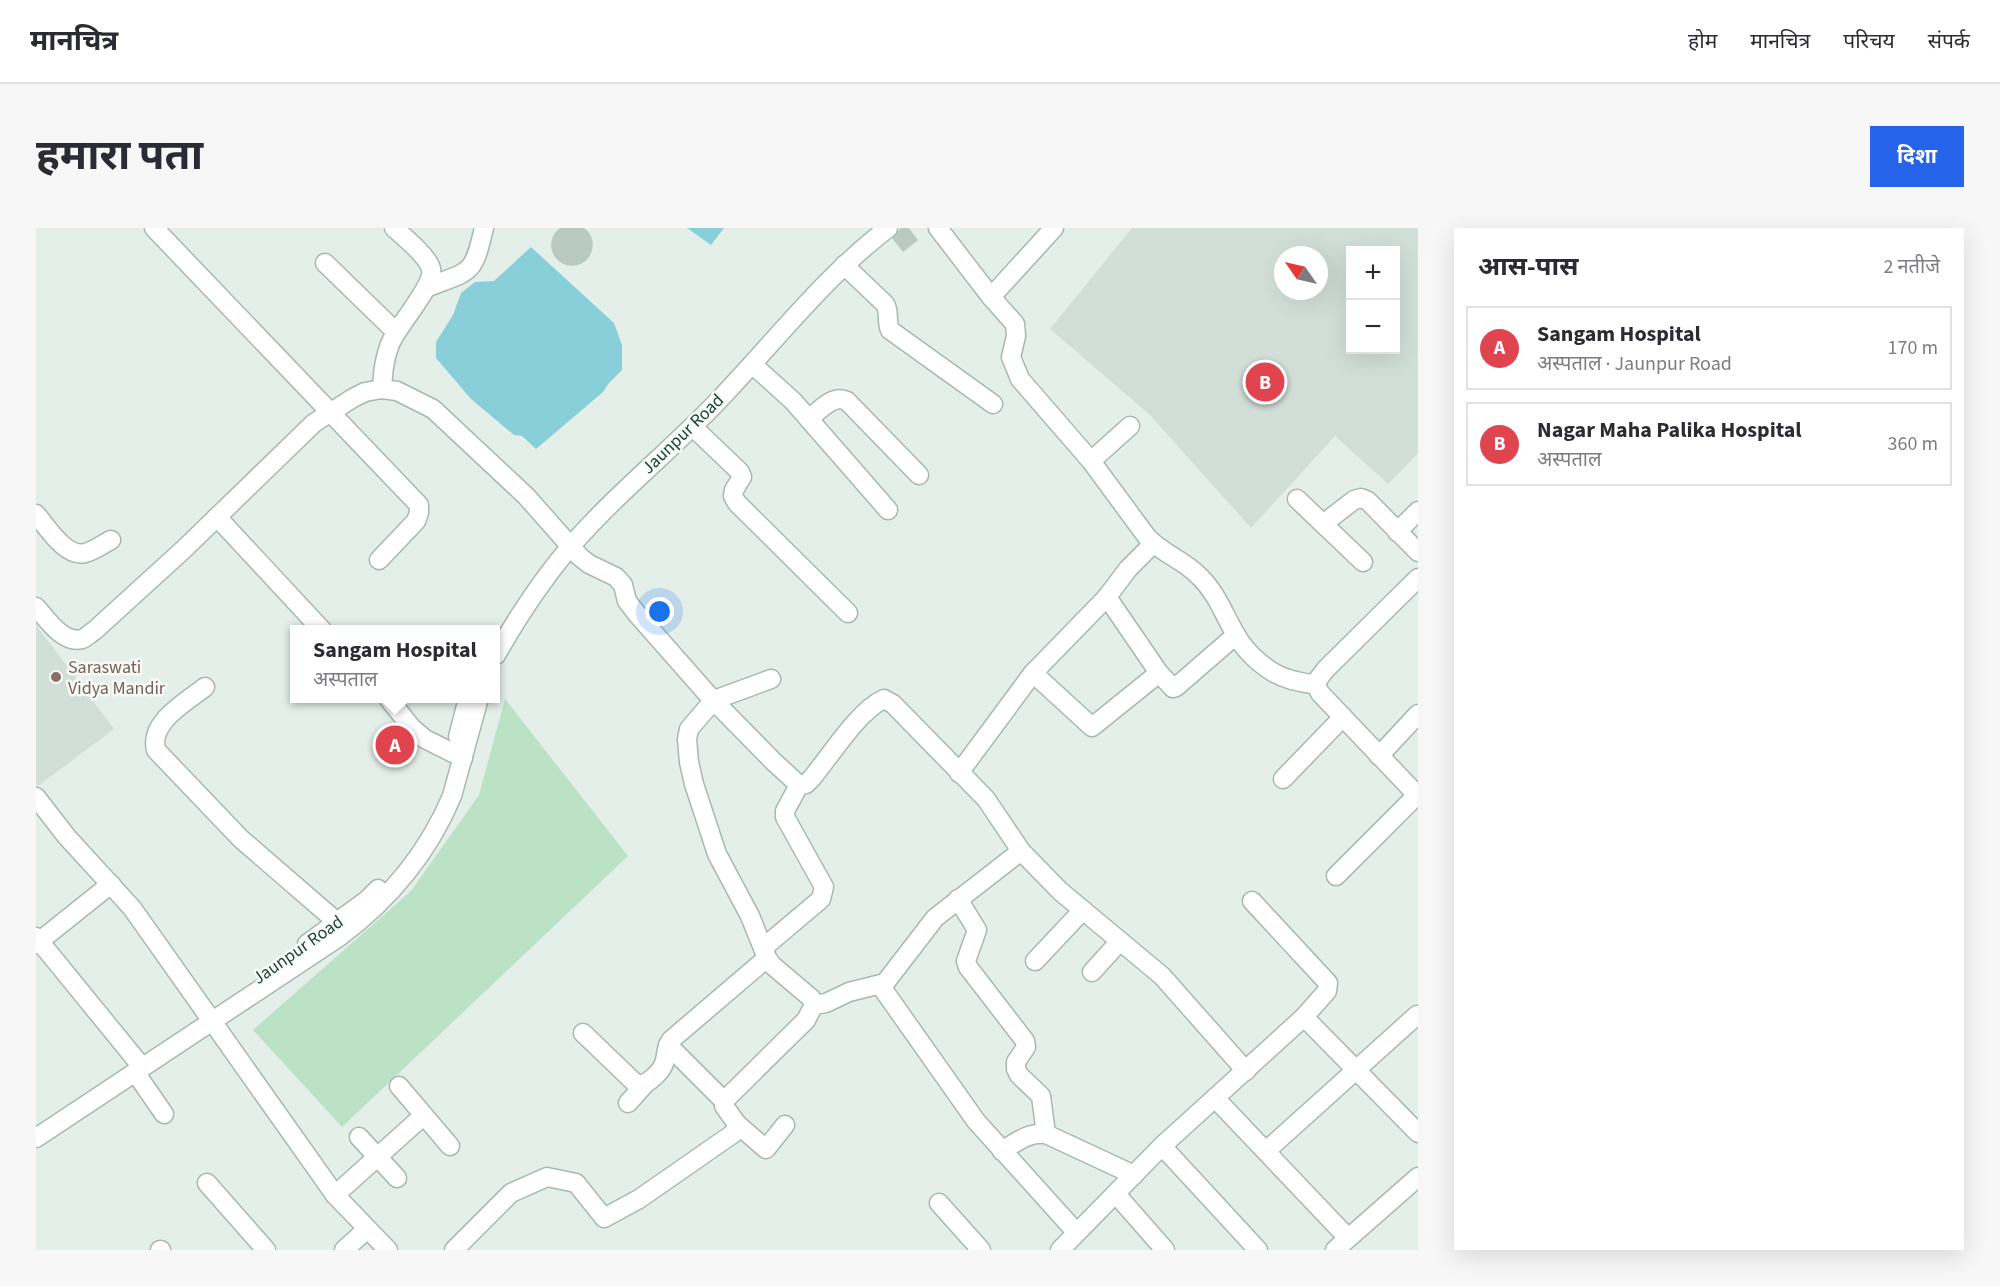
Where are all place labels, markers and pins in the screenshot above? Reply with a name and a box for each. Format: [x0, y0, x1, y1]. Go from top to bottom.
pin: B [1246, 360, 1284, 404]
place label: Saraswati Vidya Mandir [68, 655, 166, 701]
marker: Saraswati Vidya Mandir [49, 670, 63, 684]
pin: A [376, 722, 414, 768]

